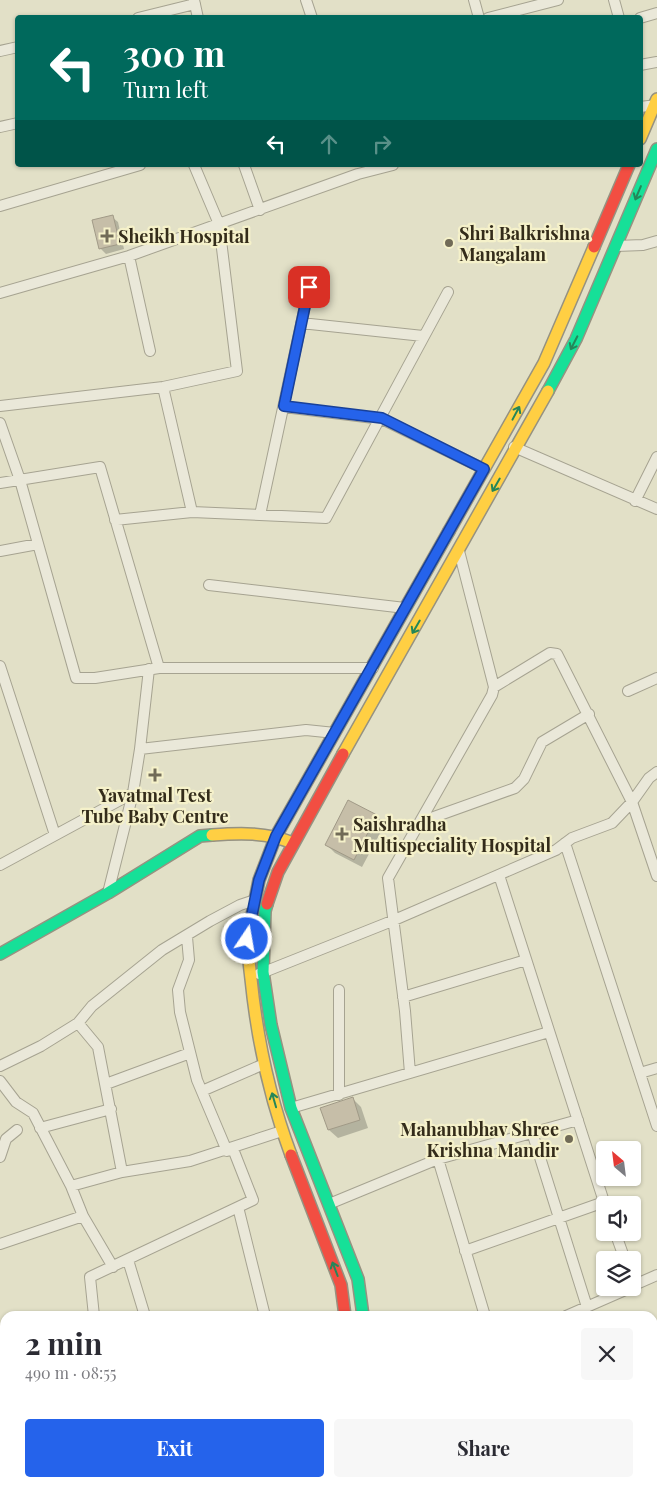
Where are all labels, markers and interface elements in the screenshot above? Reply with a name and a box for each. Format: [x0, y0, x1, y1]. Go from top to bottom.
text: 300 m [123, 29, 225, 76]
icon: left [40, 35, 105, 100]
text: Turn left [123, 74, 208, 104]
icon: left [262, 130, 290, 158]
icon: ahead [315, 130, 343, 158]
icon: right [368, 130, 396, 158]
one-way arrow [633, 186, 642, 201]
place label: Shri Balkrishna Mangalam [459, 221, 591, 266]
place label: Sheikh Hospital [118, 224, 250, 248]
marker: Sheikh Hospital [100, 229, 114, 243]
marker: Shri Balkrishna Mangalam [443, 237, 455, 249]
pin [288, 266, 330, 308]
icon: arrive [295, 273, 323, 301]
one-way arrow [569, 335, 578, 350]
one-way arrow [512, 406, 522, 421]
one-way arrow [491, 478, 501, 492]
one-way arrow [411, 619, 421, 634]
marker: Yavatmal Test Tube Baby Centre [148, 768, 162, 782]
place label: Yavatmal Test Tube Baby Centre [82, 783, 228, 828]
place label: Saishradha Multispeciality Hospital [353, 812, 551, 857]
marker: Saishradha Multispeciality Hospital [335, 827, 349, 841]
position arrow [220, 912, 272, 964]
one-way arrow [268, 1092, 278, 1108]
place label: Mahanubhav Shree Krishna Mandir [400, 1117, 560, 1162]
marker: Mahanubhav Shree Krishna Mandir [563, 1133, 575, 1145]
north arrow [596, 1141, 641, 1186]
map controls [596, 1141, 641, 1296]
button: sound [596, 1196, 641, 1241]
button: layers [596, 1251, 641, 1296]
one-way arrow [330, 1262, 339, 1277]
text: 2 min [25, 1323, 102, 1363]
button: close [581, 1328, 633, 1380]
text: 490 m · 08:55 [25, 1362, 117, 1383]
button: Exit [25, 1419, 324, 1477]
button: Share [334, 1419, 633, 1477]

